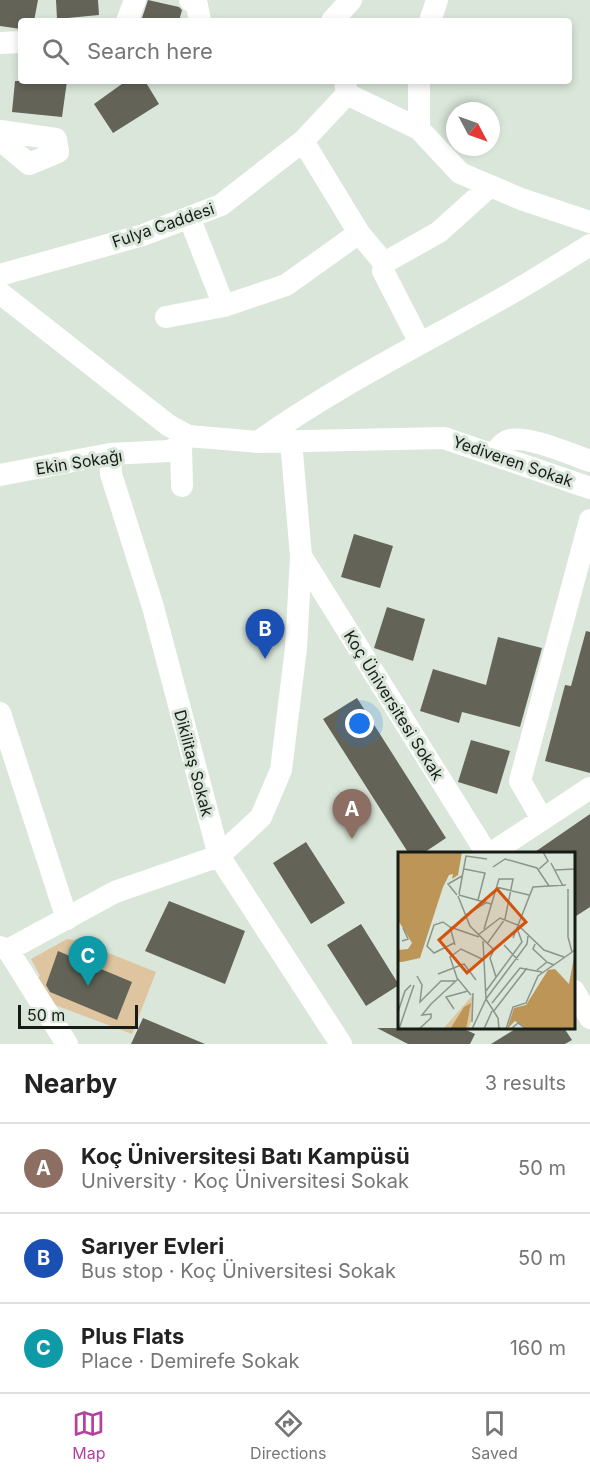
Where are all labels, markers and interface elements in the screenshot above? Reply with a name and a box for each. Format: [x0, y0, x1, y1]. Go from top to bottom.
search box [18, 18, 572, 84]
icon: search [39, 35, 72, 68]
text: Search here [87, 38, 213, 64]
north arrow [446, 102, 500, 156]
street label: Fulya Caddesi [109, 198, 217, 252]
street label: Yediveren Sokak [450, 431, 576, 491]
street label: Ekin Sokağı [34, 445, 124, 479]
pin: B [246, 610, 284, 659]
street label: Koç Üniversitesi Sokak [340, 627, 448, 784]
street label: Dikilitaş Sokak [170, 708, 218, 819]
your location [345, 709, 374, 738]
pin: A [332, 790, 372, 839]
inset map [398, 852, 575, 1029]
pin: C [68, 936, 107, 986]
scale bar [18, 1002, 138, 1030]
text: 50 m [27, 1005, 65, 1025]
text: Nearby [24, 1068, 117, 1099]
text: 3 results [485, 1071, 566, 1095]
text: Koç Üniversitesi Batı Kampüsü [81, 1143, 410, 1169]
text: A [36, 1156, 51, 1180]
text: 50 m [518, 1156, 566, 1180]
text: University · Koç Üniversitesi Sokak [81, 1169, 409, 1193]
text: Sarıyer Evleri [81, 1233, 224, 1259]
text: B [37, 1246, 50, 1270]
text: 50 m [518, 1246, 566, 1270]
text: Bus stop · Koç Üniversitesi Sokak [81, 1259, 396, 1283]
text: Plus Flats [81, 1323, 184, 1349]
text: C [36, 1336, 51, 1360]
text: 160 m [510, 1336, 566, 1360]
text: Place · Demirefe Sokak [81, 1349, 299, 1373]
tab: Map [72, 1407, 106, 1463]
tab: Directions [250, 1407, 326, 1463]
tab: Saved [471, 1407, 518, 1463]

